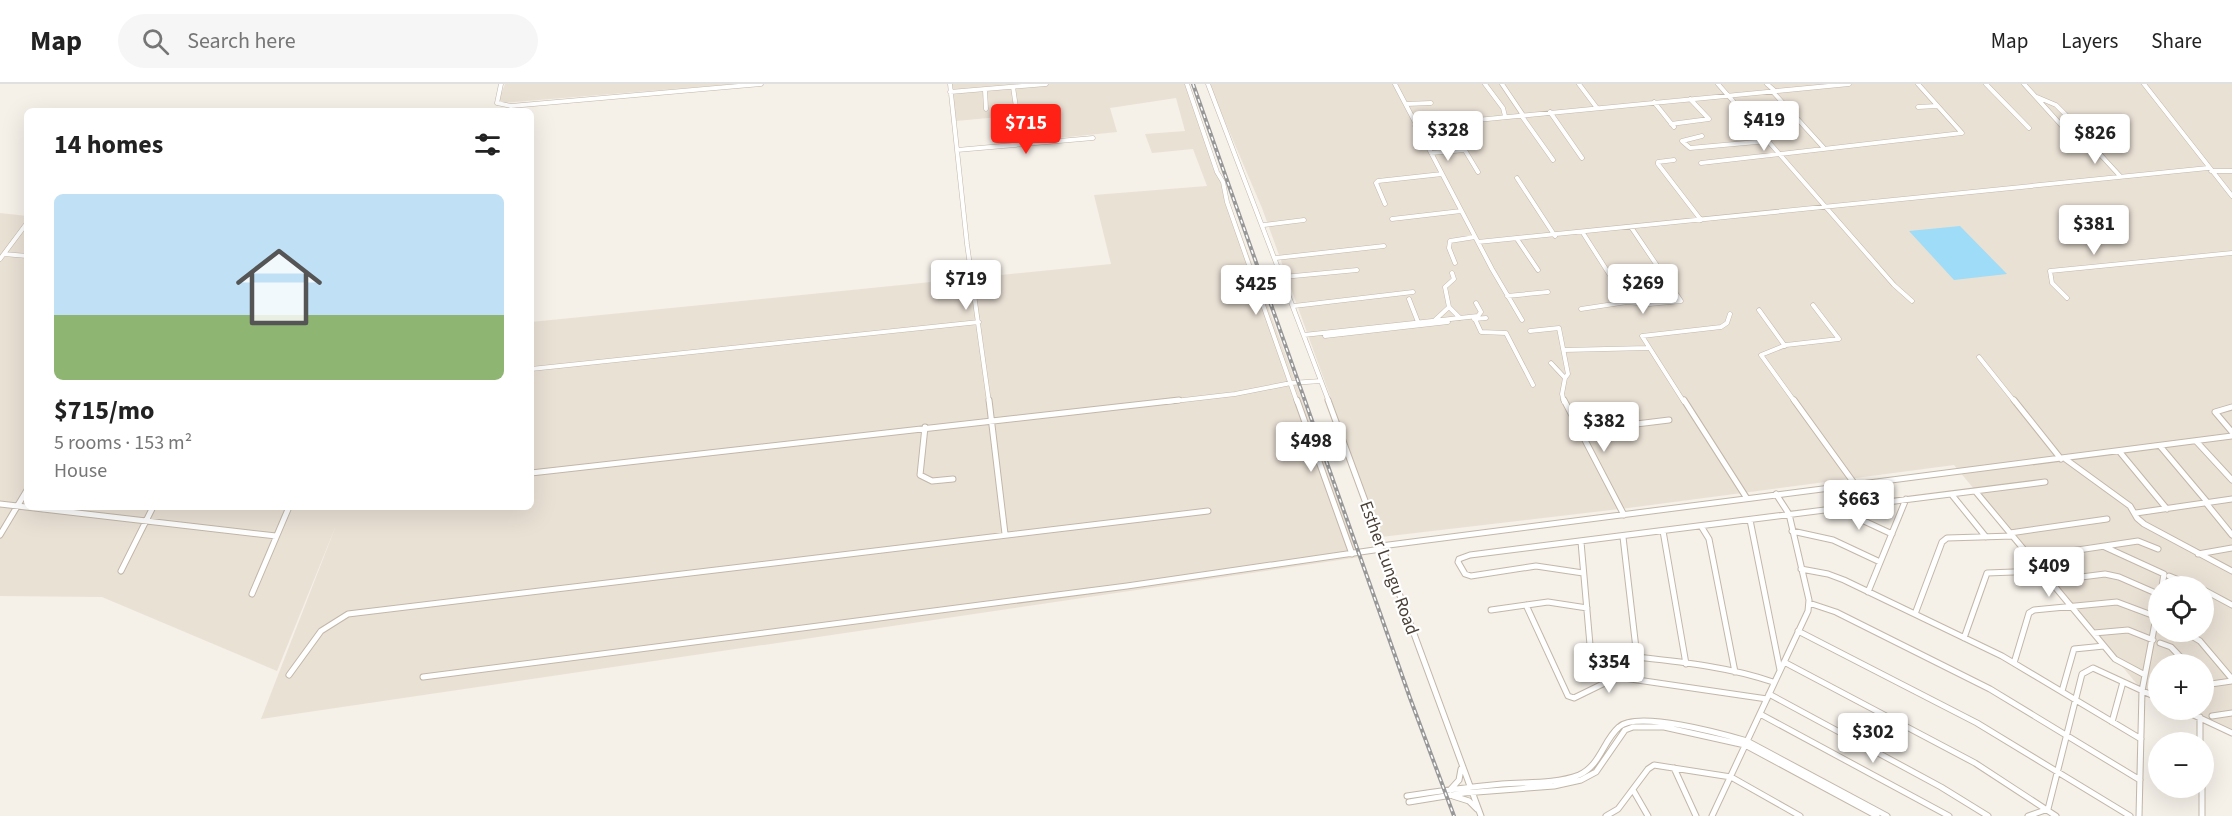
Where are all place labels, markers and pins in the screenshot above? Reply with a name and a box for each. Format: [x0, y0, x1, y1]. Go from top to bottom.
pin: $419 [1728, 101, 1800, 152]
pin: $715 [990, 104, 1062, 155]
pin: $328 [1412, 111, 1484, 162]
pin: $826 [2059, 114, 2131, 165]
pin: $381 [2058, 205, 2130, 256]
pin: $719 [930, 260, 1002, 311]
pin: $269 [1607, 264, 1679, 315]
pin: $425 [1220, 265, 1292, 316]
pin: $382 [1568, 402, 1640, 453]
pin: $498 [1275, 422, 1347, 473]
pin: $663 [1823, 480, 1895, 531]
pin: $409 [2013, 547, 2085, 598]
pin: $354 [1573, 643, 1645, 694]
pin: $302 [1837, 713, 1909, 764]

